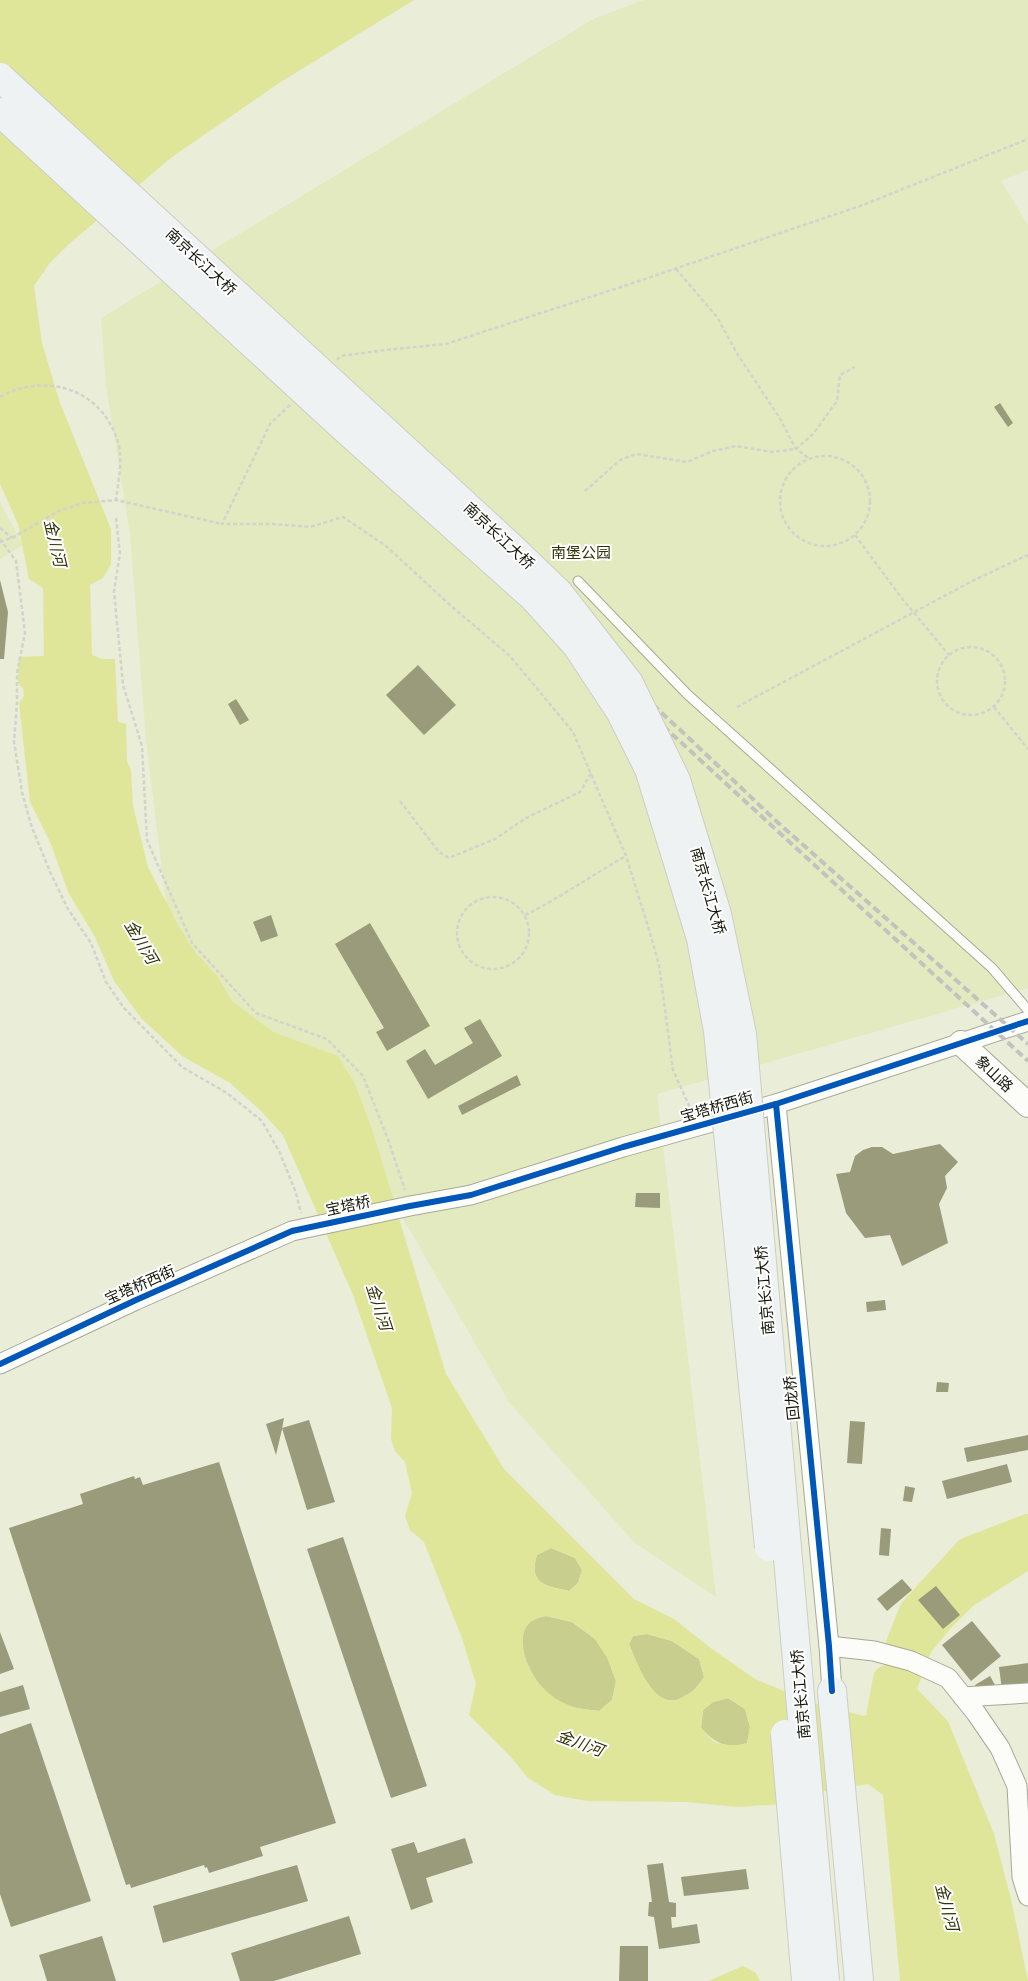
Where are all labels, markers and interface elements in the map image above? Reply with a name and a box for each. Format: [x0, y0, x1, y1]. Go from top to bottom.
street label: 南京长江大桥 [162, 225, 240, 299]
street label: 南京长江大桥 [460, 499, 538, 573]
water label: 金川河 [40, 517, 70, 571]
park label: 南堡公园 [551, 544, 611, 562]
street label: 南京长江大桥 [687, 845, 729, 937]
water label: 金川河 [120, 917, 163, 970]
street label: 象山路 [971, 1052, 1017, 1096]
street label: 宝塔桥西街 [678, 1088, 756, 1126]
street label: 宝塔桥 [324, 1193, 372, 1219]
street label: 南京长江大桥 [752, 1244, 778, 1336]
street label: 宝塔桥西街 [102, 1262, 178, 1308]
water label: 金川河 [363, 1281, 396, 1336]
street label: 回龙桥 [781, 1375, 803, 1421]
street label: 南京长江大桥 [788, 1648, 814, 1740]
water label: 金川河 [554, 1726, 609, 1761]
water label: 金川河 [932, 1881, 963, 1936]

